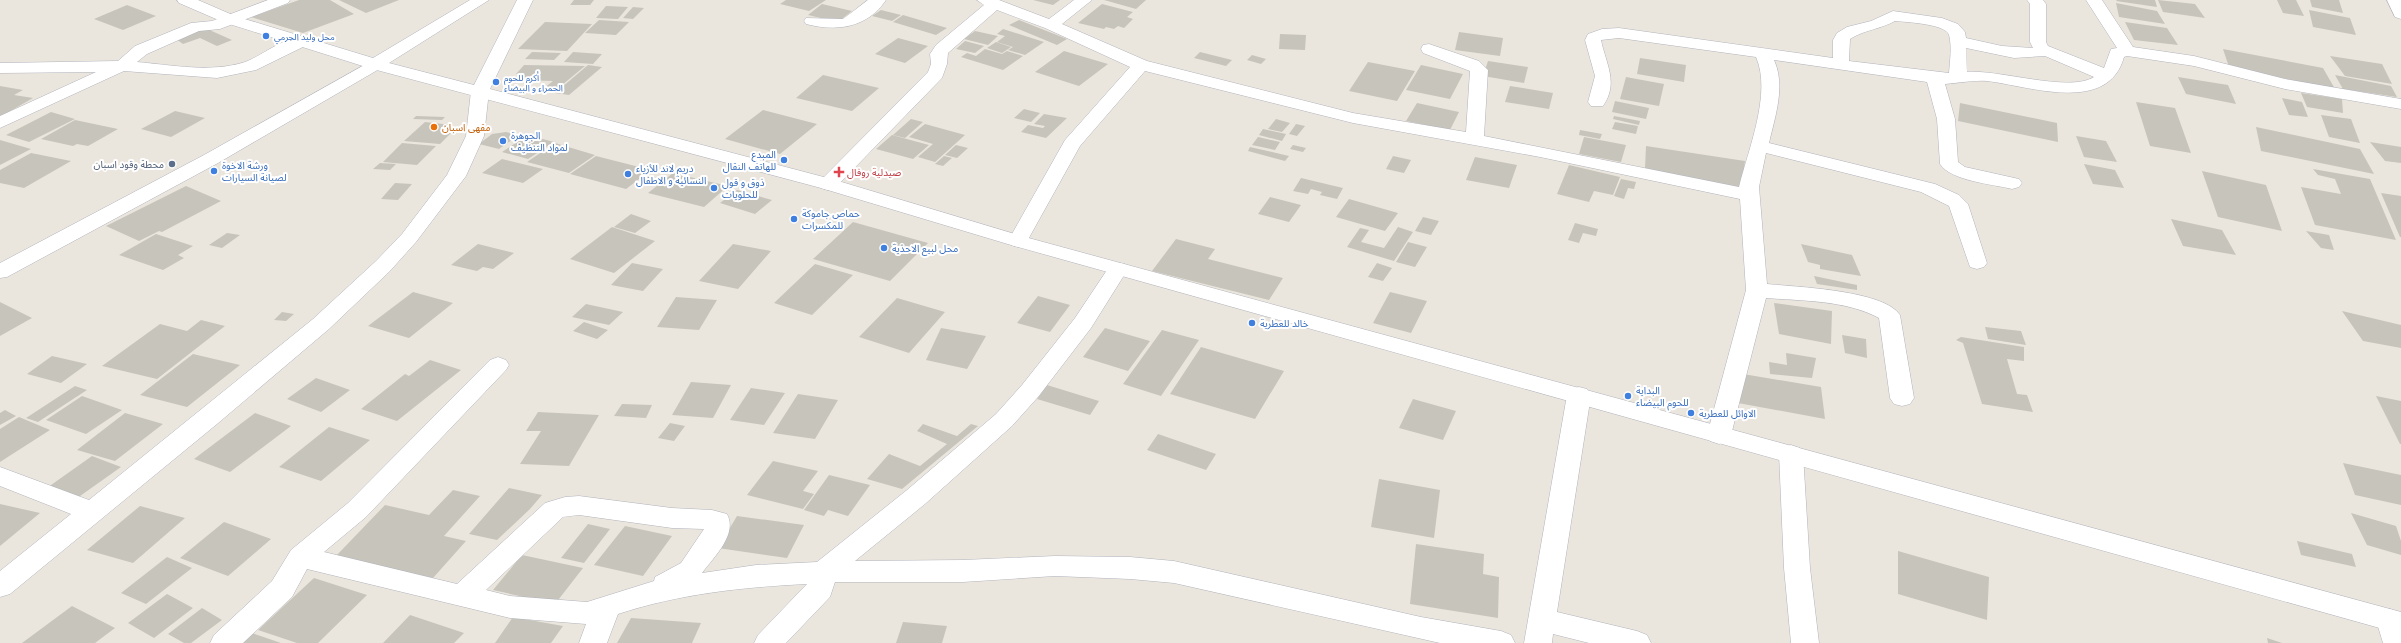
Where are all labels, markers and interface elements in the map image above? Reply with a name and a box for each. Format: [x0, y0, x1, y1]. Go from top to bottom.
marker: محل وليد الجرمي [261, 31, 271, 41]
place label: محل وليد الجرمي [274, 31, 335, 44]
place label: أكرم للحوم الحمراء و البيضاء [504, 71, 563, 94]
marker: أكرم للحوم الحمراء و البيضاء [491, 77, 501, 87]
place label: مقهى اسبان [442, 121, 491, 133]
marker: مقهى اسبان [429, 122, 439, 132]
place label: الجوهرة لمواد التنظيف [511, 129, 568, 154]
marker: الجوهرة لمواد التنظيف [498, 136, 508, 146]
place label: المبدع للهاتف النقال [723, 148, 776, 173]
marker: المبدع للهاتف النقال [779, 155, 789, 165]
place label: محطة وقود اسبان [94, 158, 164, 171]
marker: محطة وقود اسبان [167, 159, 177, 169]
place label: ورشة الاخوة لصيانة السيارات [222, 159, 287, 184]
place label: دريم لاند للأزياء النسائية و الاطفال [636, 162, 706, 187]
marker: ورشة الاخوة لصيانة السيارات [209, 166, 219, 176]
place label: صيدلية روفال [847, 166, 901, 179]
marker: صيدلية روفال [834, 167, 844, 177]
marker: دريم لاند للأزياء النسائية و الاطفال [623, 169, 633, 179]
place label: ذوق و قول للحلويات [722, 176, 765, 201]
marker: ذوق و قول للحلويات [709, 183, 719, 193]
place label: حماص جاموكة للمكسرات [802, 207, 860, 232]
marker: حماص جاموكة للمكسرات [789, 214, 799, 224]
place label: محل لبيع الاحذية [892, 242, 958, 256]
marker: محل لبيع الاحذية [879, 243, 889, 253]
place label: خالد للعطرية [1260, 317, 1309, 330]
marker: خالد للعطرية [1247, 318, 1257, 328]
place label: البداية للحوم البيضاء [1636, 384, 1689, 411]
marker: البداية للحوم البيضاء [1623, 391, 1633, 401]
place label: الاوائل للعطرية [1699, 407, 1756, 420]
marker: الاوائل للعطرية [1686, 408, 1696, 418]

